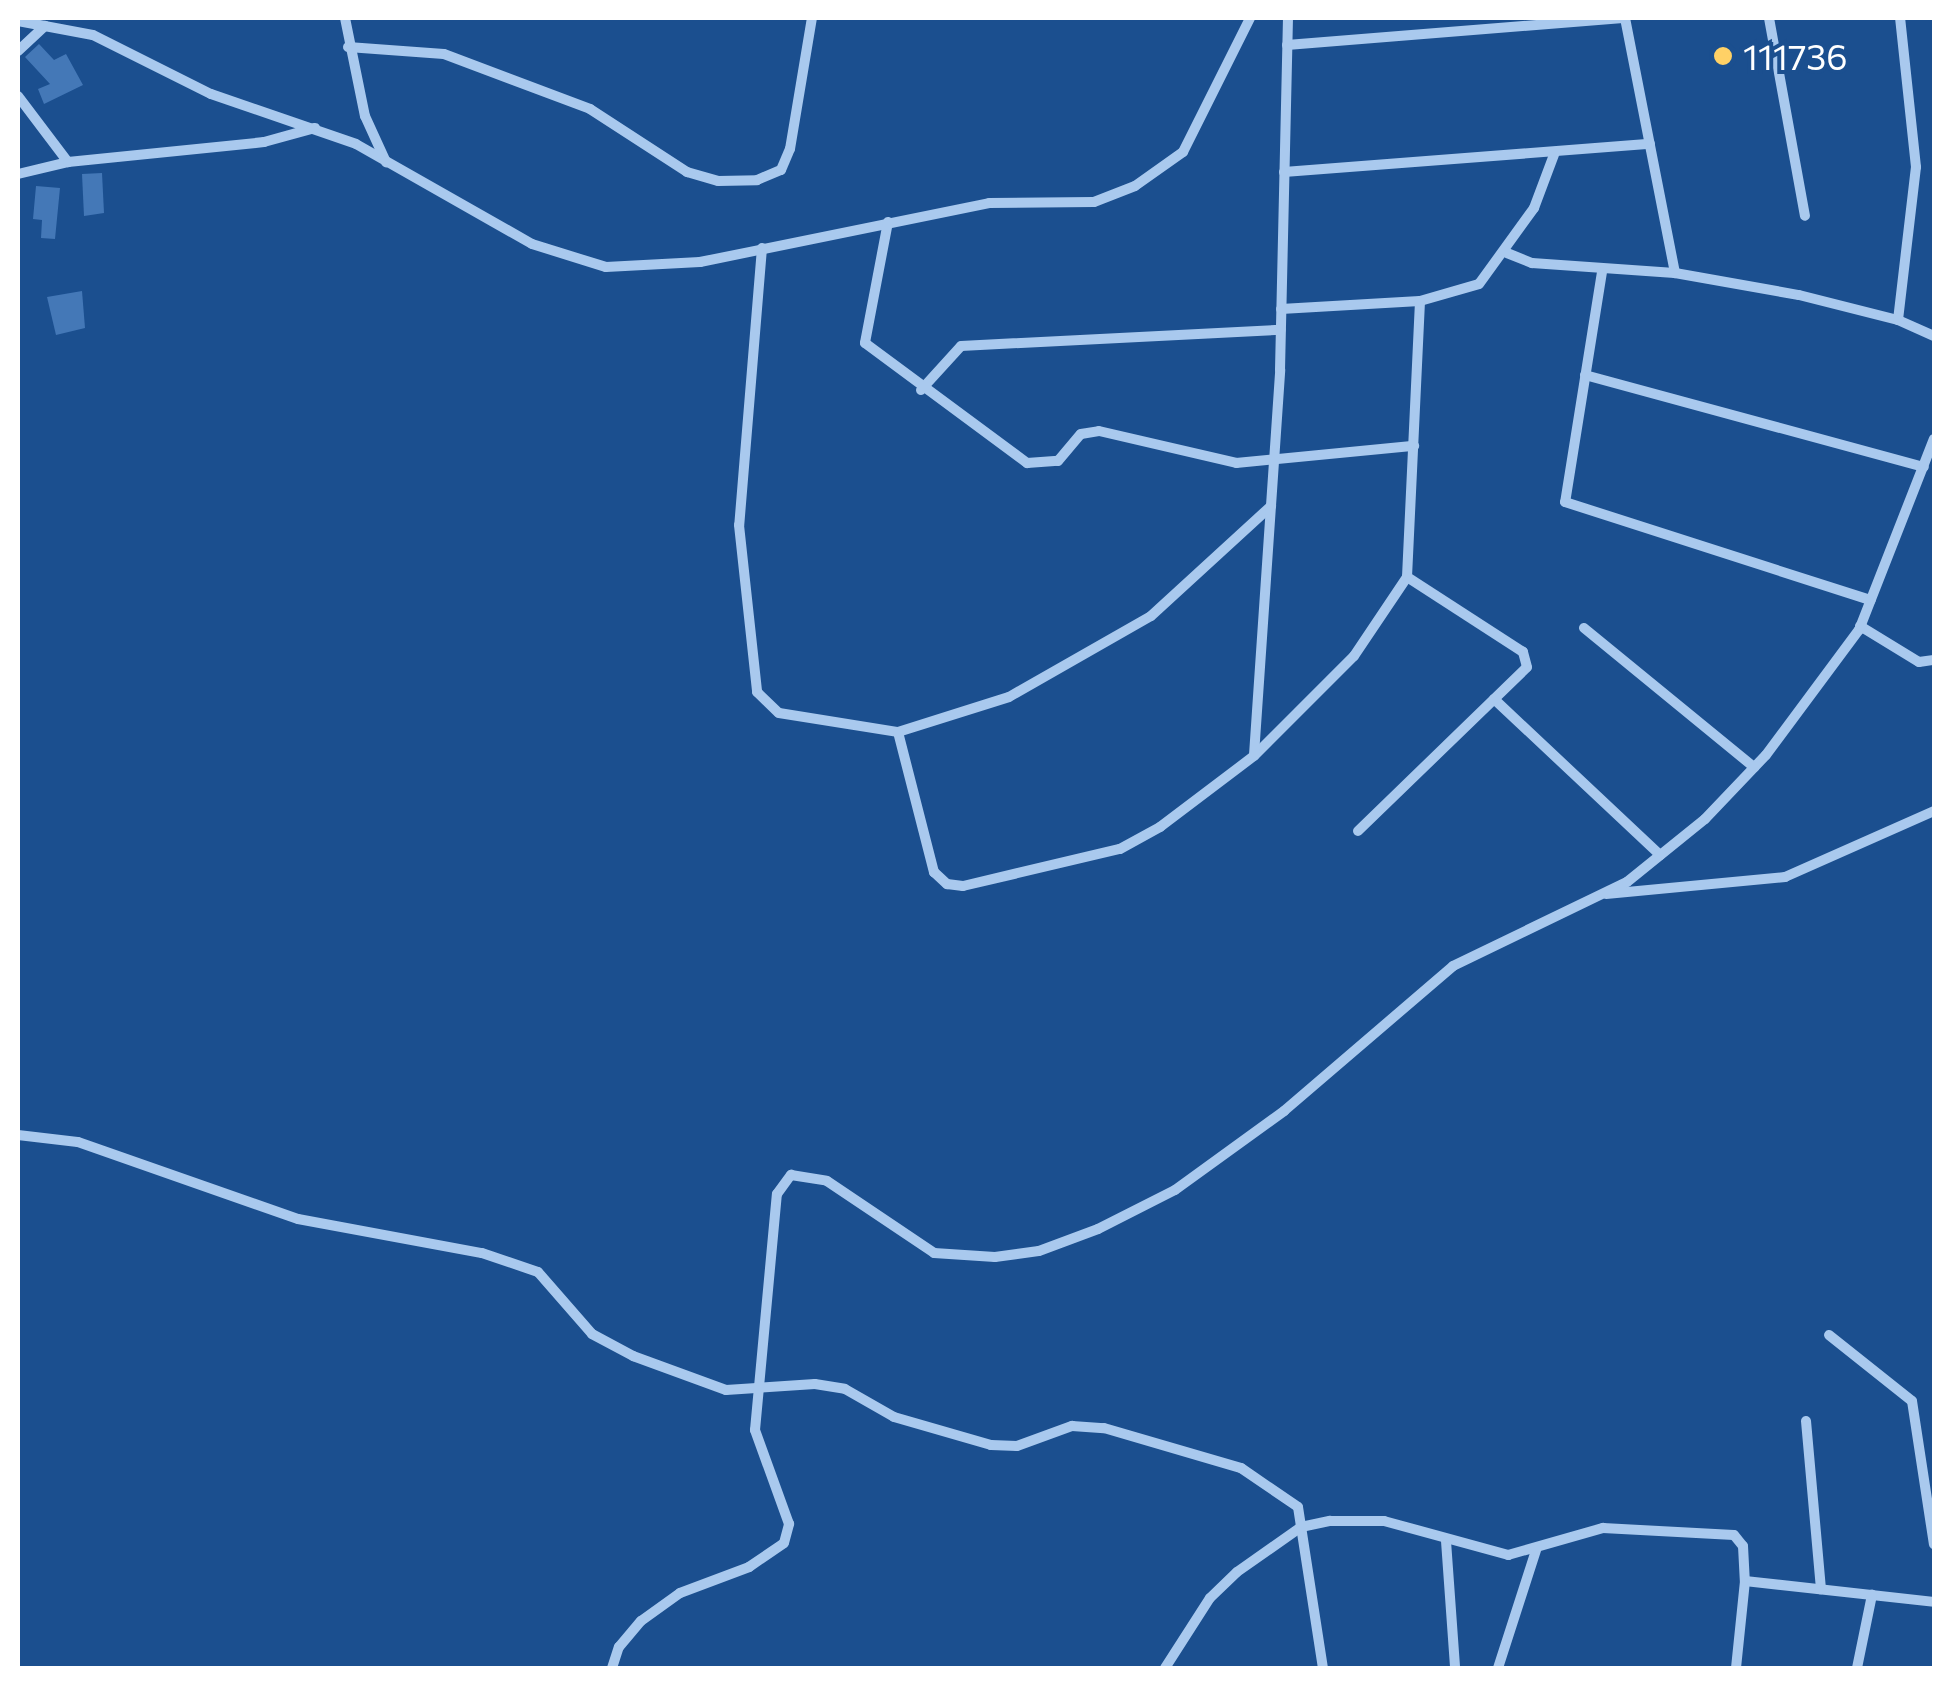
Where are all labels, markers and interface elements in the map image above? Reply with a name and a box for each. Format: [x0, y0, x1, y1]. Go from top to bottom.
place label: 111736 [1743, 35, 1848, 77]
marker: 111736 [1712, 45, 1734, 67]

